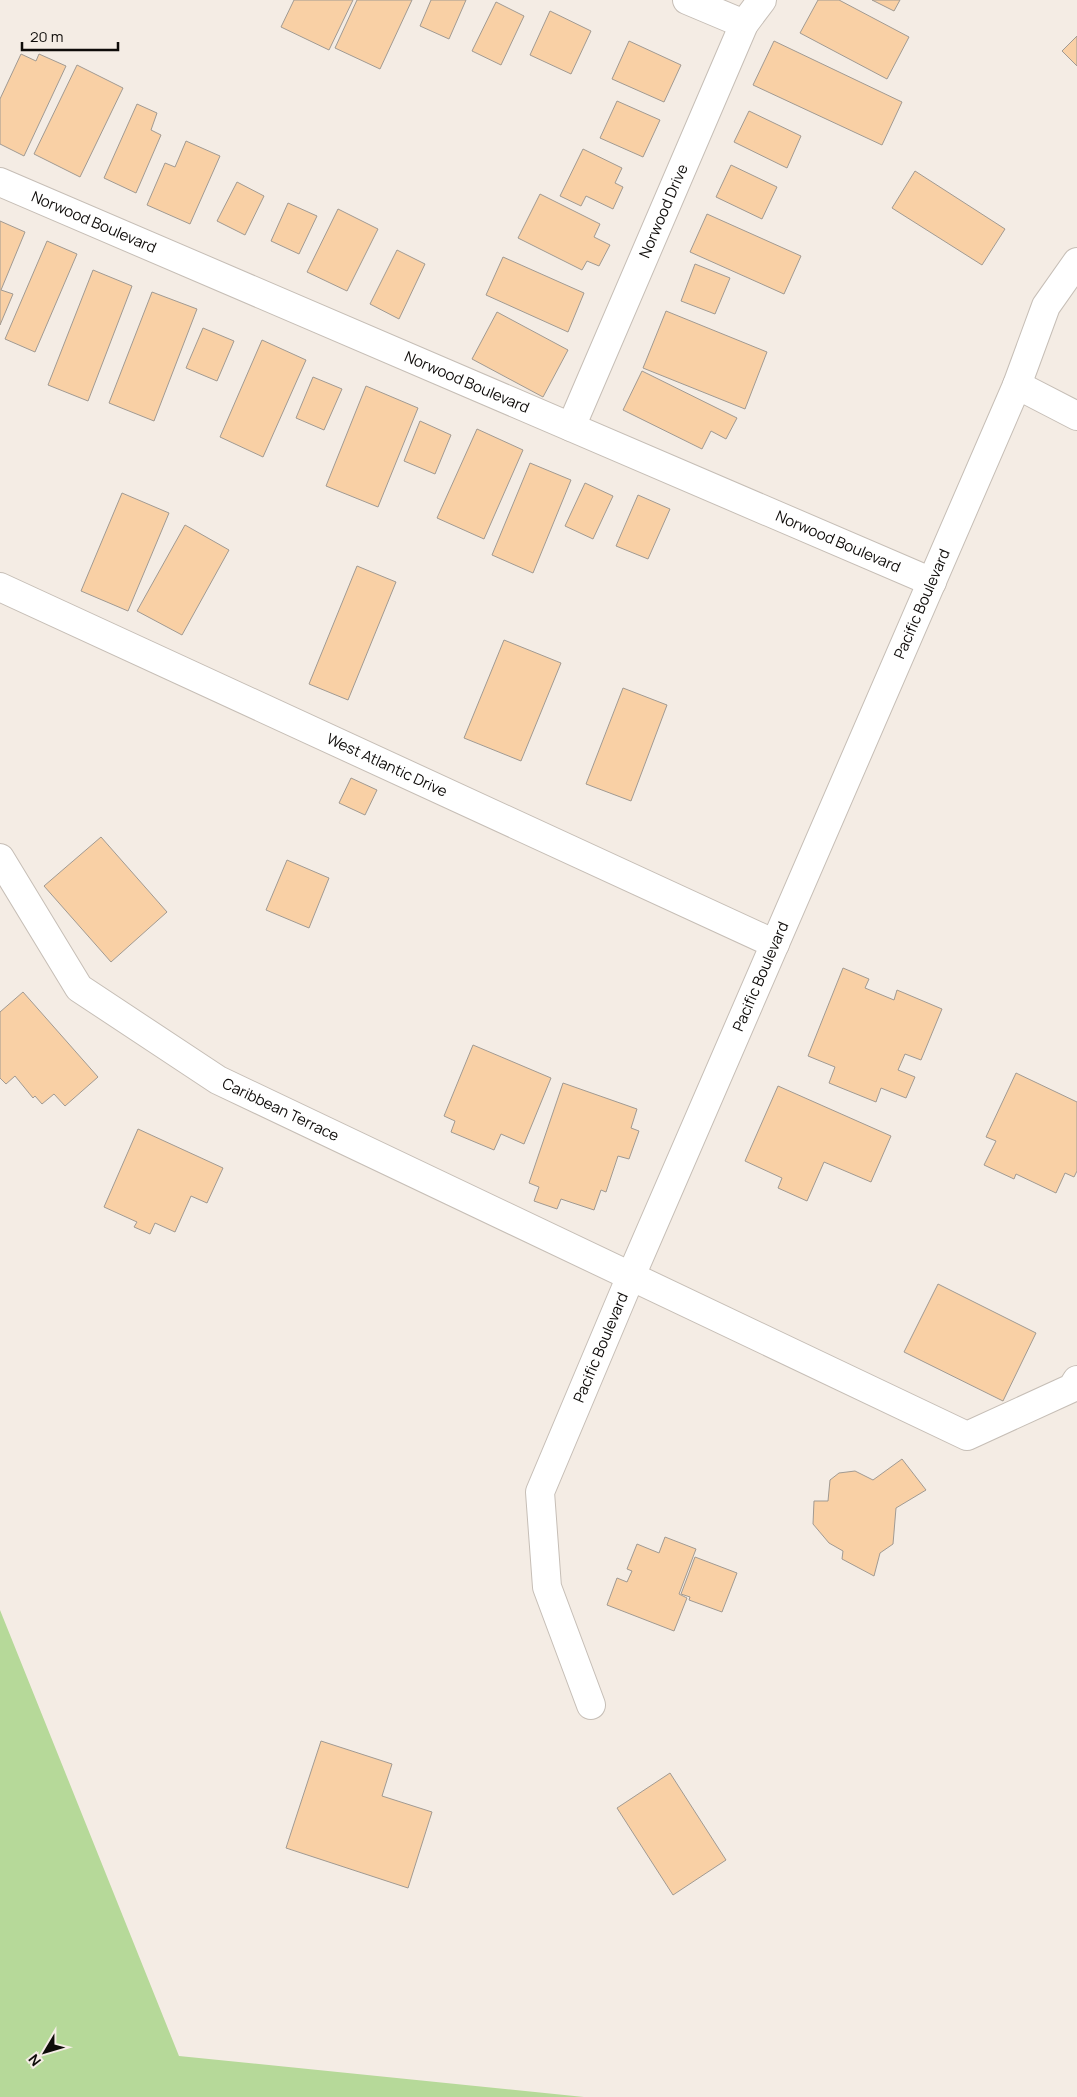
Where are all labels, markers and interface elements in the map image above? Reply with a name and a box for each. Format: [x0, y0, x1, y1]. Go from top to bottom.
scale bar [22, 20, 119, 52]
text: 20 m [30, 26, 63, 47]
street label: Norwood Drive [634, 160, 693, 261]
street label: Norwood Boulevard [28, 186, 160, 258]
street label: Norwood Boulevard [401, 346, 533, 418]
street label: Norwood Boulevard [773, 505, 904, 577]
street label: Pacific Boulevard [889, 546, 955, 662]
street label: West Atlantic Drive [323, 728, 451, 802]
street label: Pacific Boulevard [727, 918, 793, 1034]
street label: Caribbean Terrace [219, 1073, 343, 1146]
street label: Pacific Boulevard [568, 1289, 633, 1406]
north arrow [20, 2027, 70, 2077]
text: N [24, 2050, 45, 2070]

